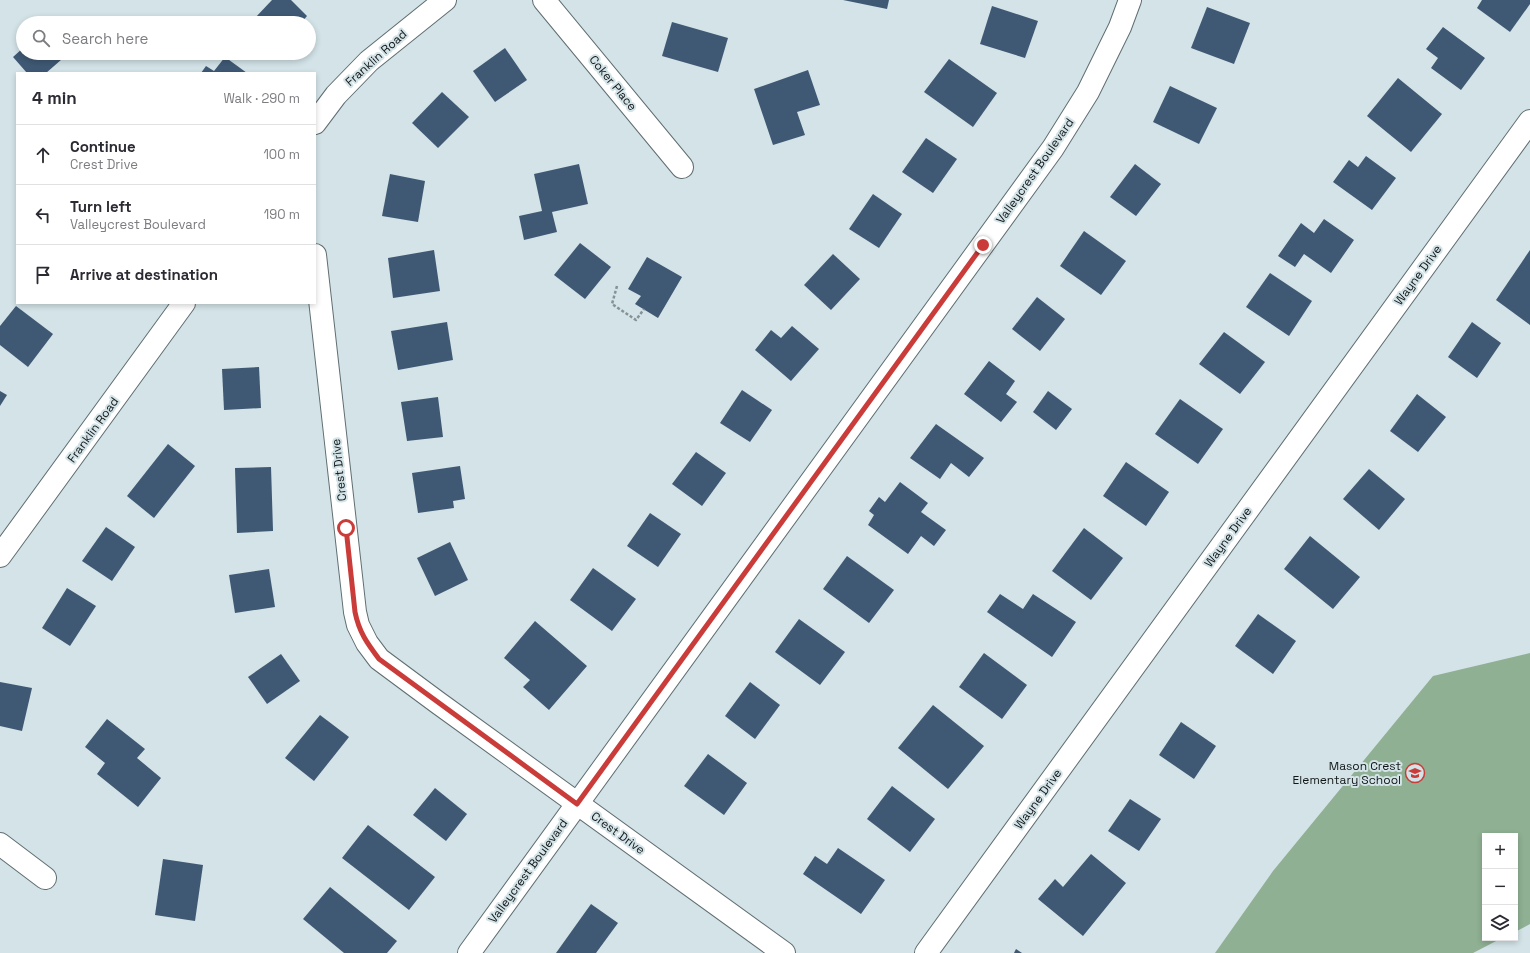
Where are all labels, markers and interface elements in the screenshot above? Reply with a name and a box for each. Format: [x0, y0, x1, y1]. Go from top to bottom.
search box [16, 16, 316, 60]
street label: Franklin Road [342, 26, 410, 90]
icon: search [30, 27, 52, 49]
text: Search here [62, 29, 148, 48]
street label: Coker Place [586, 52, 640, 114]
text: 4 min [32, 87, 77, 109]
text: Walk · 290 m [223, 90, 300, 107]
street label: Valleycrest Boulevard [993, 115, 1077, 227]
text: Continue [70, 137, 136, 156]
icon: ahead [32, 144, 54, 166]
text: 100 m [263, 146, 300, 163]
text: Crest Drive [70, 156, 138, 173]
text: Turn left [70, 197, 132, 216]
icon: left [32, 204, 54, 226]
text: 190 m [264, 206, 300, 223]
text: Valleycrest Boulevard [70, 216, 206, 233]
route end [974, 236, 992, 254]
street label: Wayne Drive [1391, 242, 1445, 308]
icon: arrive [32, 264, 54, 286]
text: Arrive at destination [70, 265, 218, 284]
street label: Franklin Road [64, 394, 122, 466]
street label: Crest Drive [328, 438, 350, 502]
street label: Wayne Drive [1201, 504, 1255, 570]
route start [337, 519, 355, 537]
place label: Mason Crest Elementary School [1293, 758, 1401, 788]
school or university icon: Mason Crest Elementary School [1404, 762, 1426, 784]
street label: Wayne Drive [1011, 766, 1065, 832]
street label: Crest Drive [588, 808, 648, 858]
street label: Valleycrest Boulevard [485, 816, 571, 926]
map controls [1482, 833, 1518, 941]
button: + [1482, 833, 1518, 869]
button: − [1482, 869, 1518, 905]
button: layers [1482, 905, 1518, 941]

